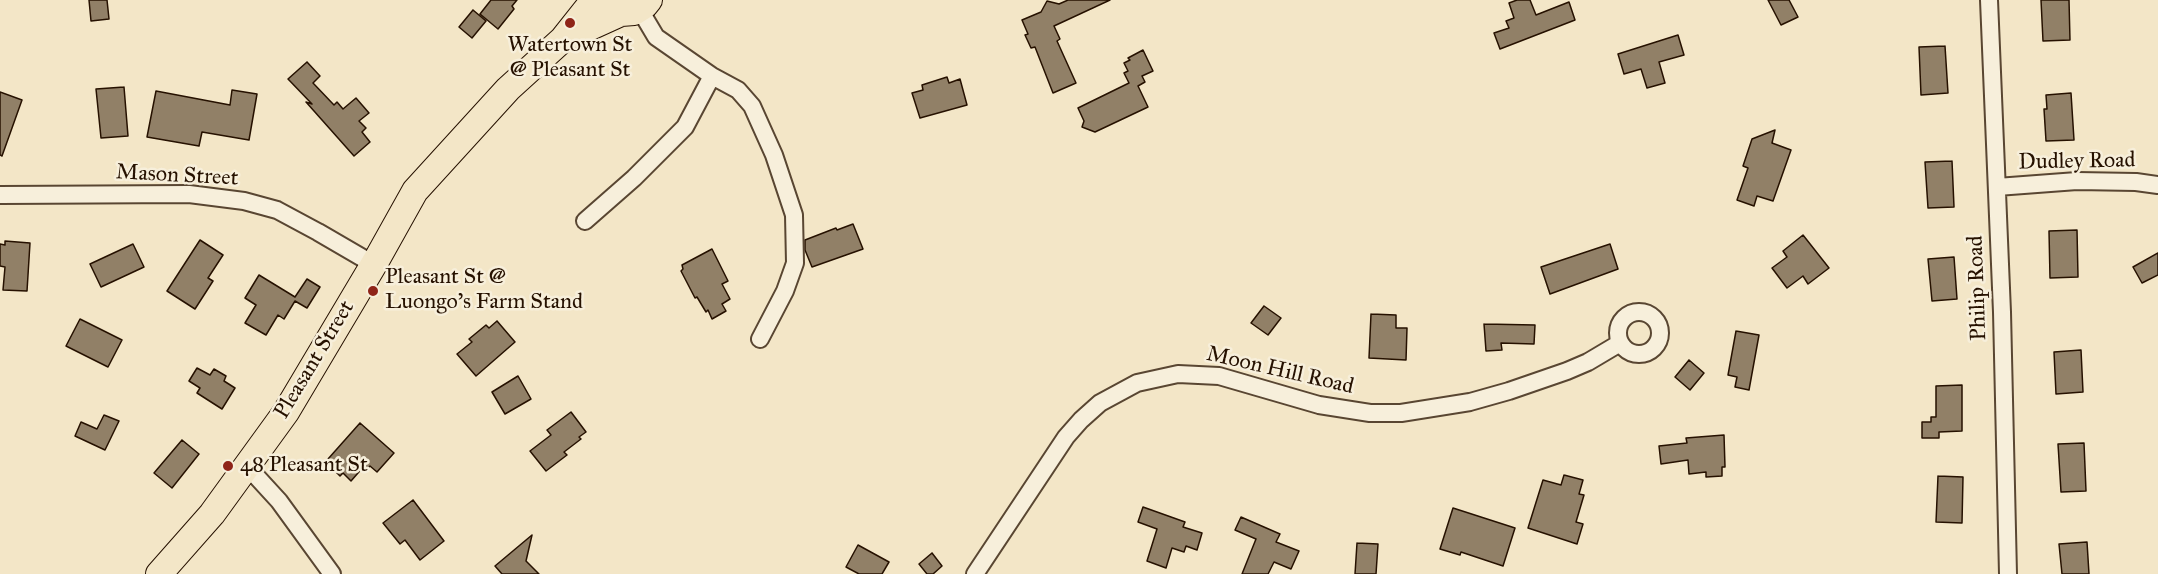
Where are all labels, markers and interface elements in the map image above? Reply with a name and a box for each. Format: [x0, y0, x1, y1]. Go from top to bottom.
marker: Watertown St @ Pleasant St [563, 16, 577, 30]
place label: Watertown St @ Pleasant St [508, 33, 632, 84]
street label: Dudley Road [2018, 148, 2136, 176]
street label: Mason Street [115, 160, 239, 192]
street label: Philip Road [1963, 235, 1993, 341]
place label: Pleasant St @ Luongo's Farm Stand [385, 265, 583, 316]
marker: Pleasant St @ Luongo's Farm Stand [366, 284, 380, 298]
street label: Pleasant Street [269, 296, 361, 424]
street label: Moon Hill Road [1204, 341, 1356, 401]
place label: 48 Pleasant St [240, 453, 368, 479]
marker: 48 Pleasant St [221, 459, 235, 473]

